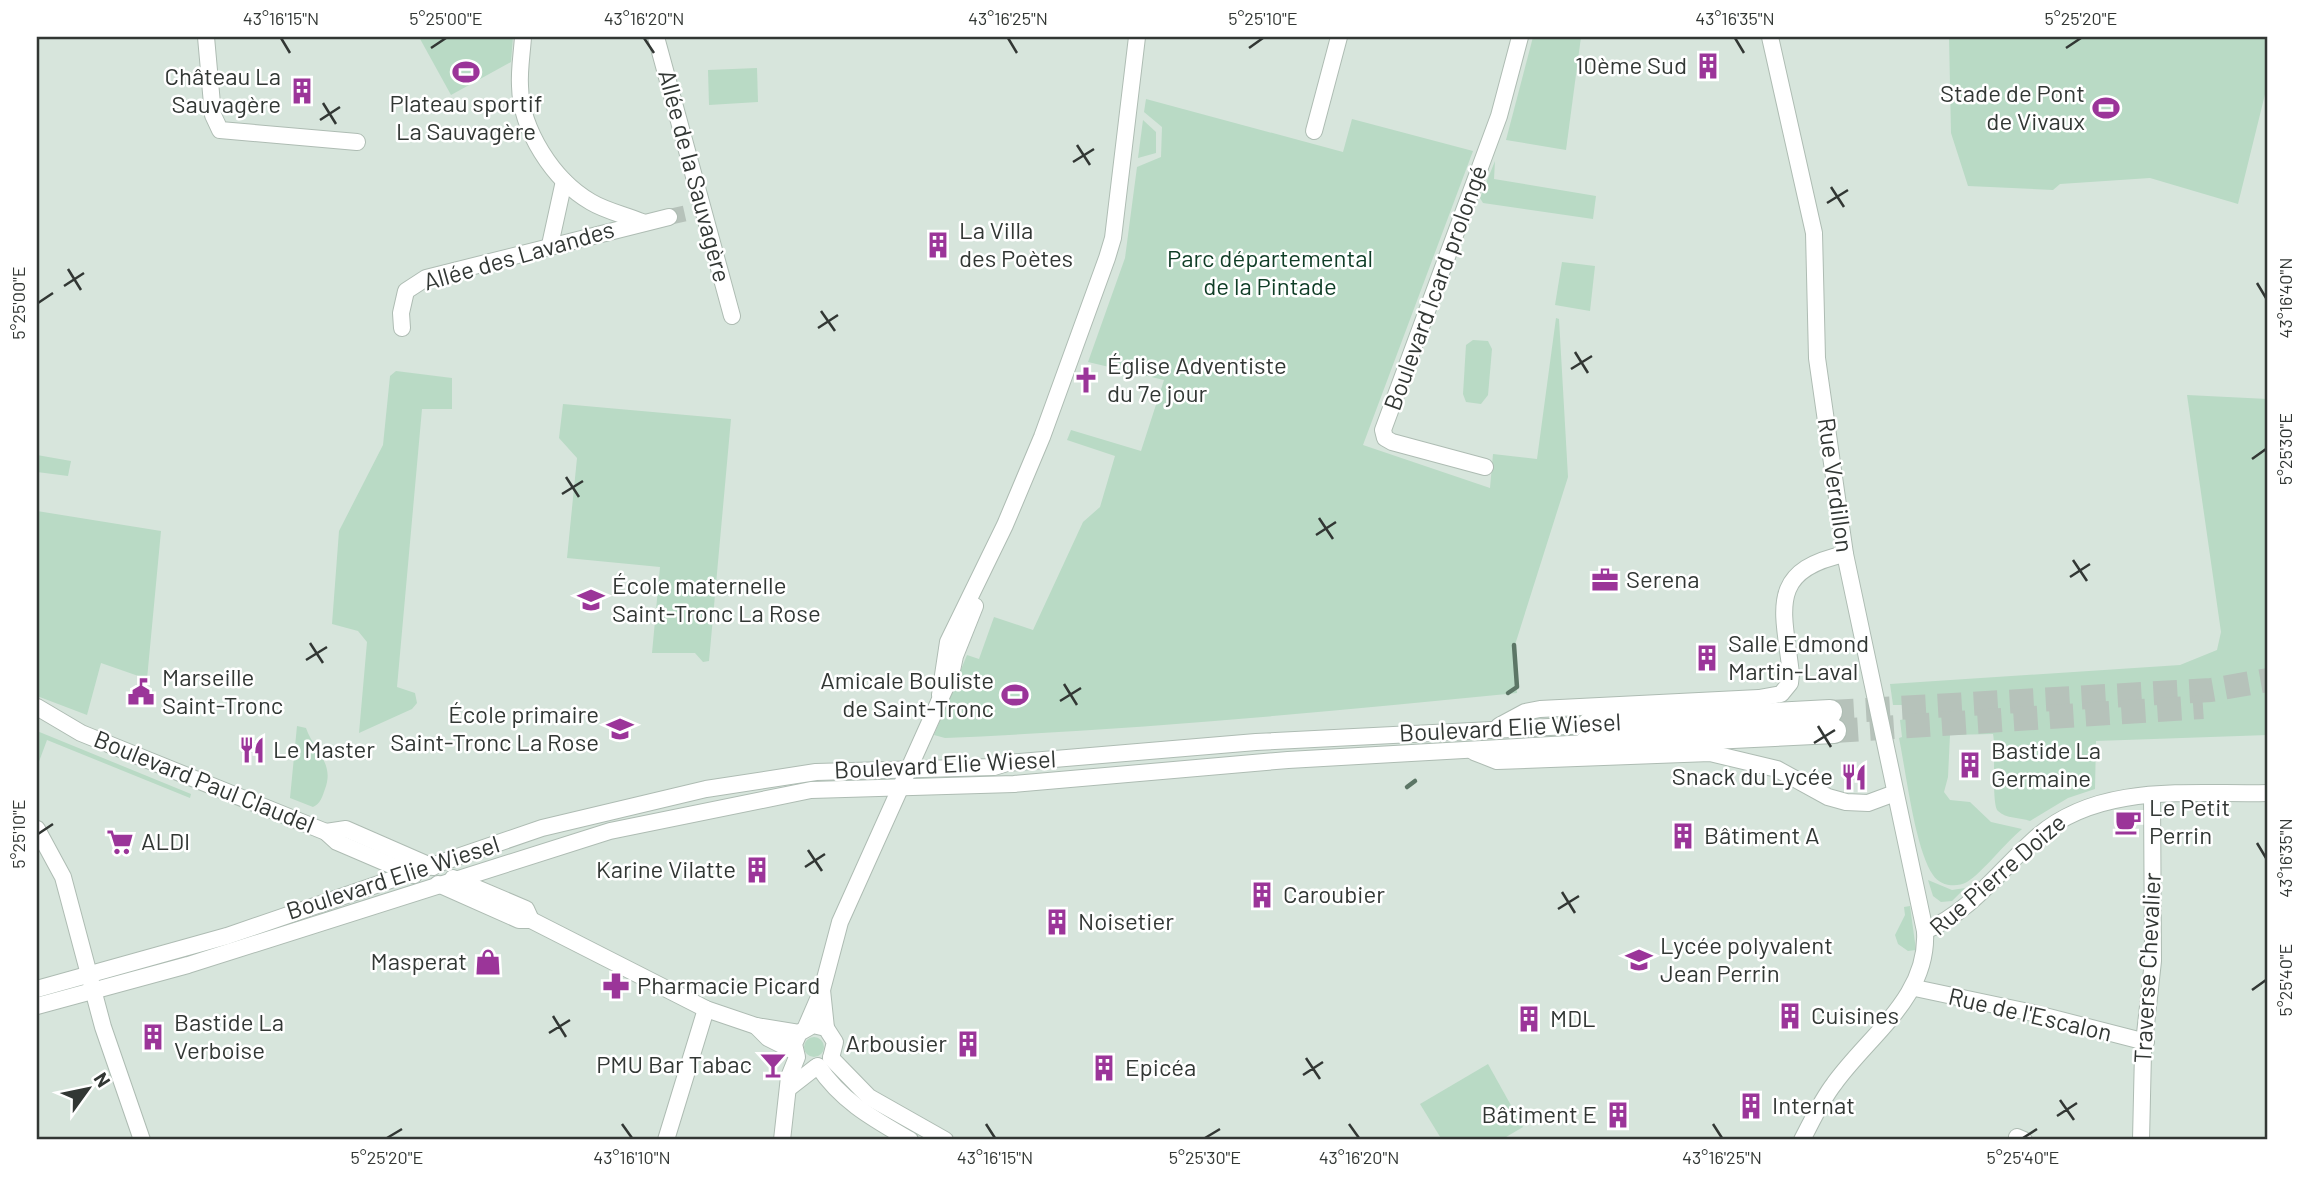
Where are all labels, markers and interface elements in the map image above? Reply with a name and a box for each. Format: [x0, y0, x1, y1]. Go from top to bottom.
text: 43°16'15"N [243, 7, 319, 29]
text: 5°25'00"E [409, 7, 483, 29]
text: 43°16'20"N [604, 7, 684, 29]
text: 43°16'25"N [968, 7, 1048, 29]
text: 5°25'10"E [1228, 7, 1298, 29]
text: 43°16'35"N [1695, 7, 1775, 29]
text: 5°25'20"E [2045, 7, 2117, 29]
place label: 10ème Sud [1575, 50, 1687, 79]
building icon: 10ème Sud [1693, 51, 1723, 81]
sports icon: Plateau sportif La Sauvagère [451, 57, 481, 87]
place label: Château La Sauvagère [164, 61, 281, 118]
street label: Allée de la Sauvagère [653, 66, 738, 285]
building icon: Château La Sauvagère [287, 76, 317, 106]
place label: Stade de Pont de Vivaux [1940, 78, 2085, 135]
place label: Plateau sportif La Sauvagère [389, 88, 543, 145]
sports icon: Stade de Pont de Vivaux [2091, 93, 2121, 123]
street label: Boulevard Icard prolongé [1377, 161, 1492, 414]
street label: Allée des Lavandes [420, 213, 617, 296]
place label: La Villa des Poètes [959, 215, 1073, 272]
building icon: La Villa des Poètes [923, 230, 953, 260]
park label: Parc départemental de la Pintade [1167, 243, 1373, 300]
text: 43°16'40"N [2274, 258, 2296, 338]
text: 5°25'00"E [7, 266, 29, 340]
place label: Église Adventiste du 7e jour [1107, 350, 1287, 407]
church icon: Église Adventiste du 7e jour [1071, 365, 1101, 395]
text: 5°25'30"E [2274, 413, 2296, 485]
street label: Rue Verdillon [1813, 416, 1860, 554]
place label: Serena [1626, 564, 1699, 593]
office icon: Serena [1590, 565, 1620, 595]
place label: École maternelle Saint-Tronc La Rose [612, 570, 821, 627]
school or university icon: École maternelle Saint-Tronc La Rose [576, 585, 606, 615]
place label: Salle Edmond Martin-Laval [1728, 628, 1869, 685]
building icon: Salle Edmond Martin-Laval [1692, 643, 1722, 673]
place label: Marseille Saint-Tronc [162, 662, 283, 719]
place label: Amicale Bouliste de Saint-Tronc [820, 665, 994, 722]
public building icon: Marseille Saint-Tronc [126, 677, 156, 707]
sports icon: Amicale Bouliste de Saint-Tronc [1000, 680, 1030, 710]
place label: École primaire Saint-Tronc La Rose [390, 699, 599, 756]
street label: Boulevard Elie Wiesel [1398, 706, 1622, 747]
school or university icon: École primaire Saint-Tronc La Rose [605, 714, 635, 744]
street label: Boulevard Paul Claudel [90, 723, 319, 838]
place label: Le Master [273, 734, 375, 763]
restaurant icon: Le Master [237, 735, 267, 765]
place label: Bastide La Germaine [1991, 735, 2101, 792]
street label: Boulevard Elie Wiesel [833, 743, 1057, 784]
building icon: Bastide La Germaine [1955, 750, 1985, 780]
place label: Snack du Lycée [1672, 761, 1833, 790]
restaurant icon: Snack du Lycée [1839, 762, 1869, 792]
place label: Le Petit Perrin [2149, 792, 2230, 849]
text: 5°25'10"E [7, 799, 29, 869]
street label: Rue Pierre Doize [1923, 807, 2071, 941]
cafe icon: Le Petit Perrin [2113, 807, 2143, 837]
text: 43°16'35"N [2274, 818, 2296, 898]
place label: Bâtiment A [1704, 820, 1820, 849]
building icon: Bâtiment A [1668, 821, 1698, 851]
place label: ALDI [141, 826, 190, 855]
supermarket icon: ALDI [105, 827, 135, 857]
street label: Boulevard Elie Wiesel [282, 828, 503, 925]
place label: Karine Vilatte [596, 854, 736, 883]
building icon: Karine Vilatte [742, 855, 772, 885]
street label: Traverse Chevalier [2127, 871, 2166, 1064]
place label: Caroubier [1283, 879, 1385, 908]
building icon: Caroubier [1247, 880, 1277, 910]
place label: Noisetier [1078, 906, 1174, 935]
building icon: Noisetier [1042, 907, 1072, 937]
place label: Lycée polyvalent Jean Perrin [1660, 930, 1833, 987]
text: 5°25'40"E [2274, 944, 2296, 1016]
school or university icon: Lycée polyvalent Jean Perrin [1624, 945, 1654, 975]
place label: Masperat [371, 946, 467, 975]
shop icon: Masperat [473, 947, 503, 977]
place label: Pharmacie Picard [637, 970, 820, 999]
pharmacy icon: Pharmacie Picard [601, 971, 631, 1001]
street label: Rue de l'Escalon [1946, 981, 2115, 1046]
place label: Cuisines [1811, 1000, 1899, 1029]
building icon: Cuisines [1775, 1001, 1805, 1031]
place label: MDL [1550, 1003, 1596, 1032]
building icon: MDL [1514, 1004, 1544, 1034]
place label: Bastide La Verboise [174, 1007, 284, 1064]
building icon: Bastide La Verboise [138, 1022, 168, 1052]
place label: Arbousier [846, 1028, 947, 1057]
building icon: Arbousier [953, 1029, 983, 1059]
place label: PMU Bar Tabac [596, 1049, 752, 1078]
bar icon: PMU Bar Tabac [758, 1050, 788, 1080]
place label: Epicéa [1125, 1052, 1196, 1081]
building icon: Epicéa [1089, 1053, 1119, 1083]
north arrow [52, 1054, 122, 1124]
text: N [90, 1068, 116, 1091]
place label: Internat [1772, 1090, 1855, 1119]
building icon: Internat [1736, 1091, 1766, 1121]
place label: Bâtiment E [1482, 1099, 1597, 1128]
building icon: Bâtiment E [1603, 1100, 1633, 1130]
text: 5°25'20"E [351, 1146, 423, 1168]
text: 43°16'10"N [593, 1146, 671, 1168]
text: 43°16'15"N [957, 1146, 1033, 1168]
text: 5°25'30"E [1169, 1146, 1241, 1168]
text: 43°16'20"N [1319, 1146, 1399, 1168]
text: 43°16'25"N [1682, 1146, 1762, 1168]
text: 5°25'40"E [1987, 1146, 2059, 1168]

